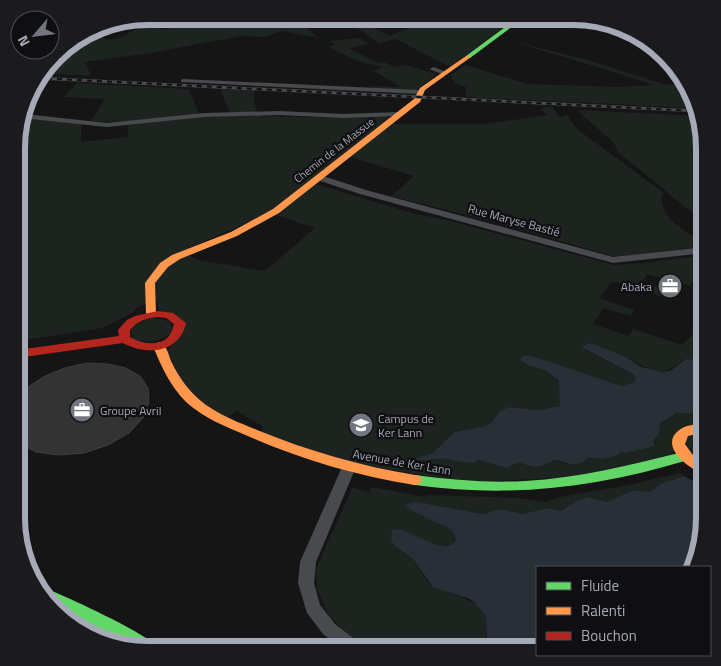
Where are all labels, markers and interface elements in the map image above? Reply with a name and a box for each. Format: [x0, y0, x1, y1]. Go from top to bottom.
north arrow [10, 10, 60, 60]
text: N [12, 32, 35, 51]
street label: Chemin de la Massue [290, 113, 378, 186]
street label: Rue Maryse Bastié [466, 199, 562, 241]
office icon: Abaka [657, 273, 683, 299]
place label: Abaka [621, 277, 652, 296]
office icon: Groupe Avril [69, 397, 95, 423]
place label: Groupe Avril [100, 401, 161, 420]
place label: Campus de Ker Lann [378, 409, 434, 442]
school or university icon: Campus de Ker Lann [348, 412, 374, 438]
street label: Avenue de Ker Lann [351, 444, 453, 480]
legend [536, 566, 711, 656]
text: Fluide [581, 574, 619, 597]
text: Ralenti [581, 599, 625, 622]
text: Bouchon [581, 624, 637, 647]

